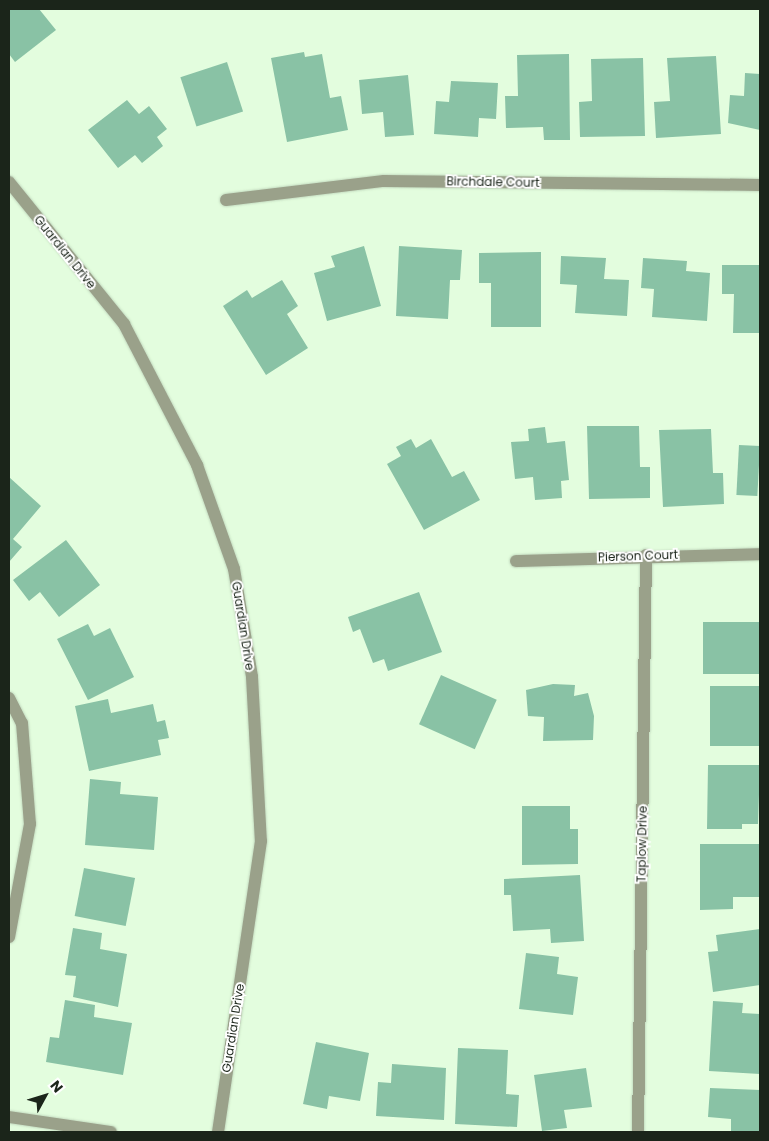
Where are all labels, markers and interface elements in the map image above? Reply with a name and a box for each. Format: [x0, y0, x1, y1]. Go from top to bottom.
street label: Birchdale Court [446, 174, 540, 190]
street label: Guardian Drive [31, 213, 99, 291]
street label: Pierson Court [598, 547, 678, 565]
street label: Guardian Drive [229, 581, 257, 671]
street label: Taplow Drive [634, 806, 650, 882]
street label: Guardian Drive [219, 983, 247, 1073]
north arrow [20, 1071, 70, 1121]
text: N [46, 1076, 68, 1097]

